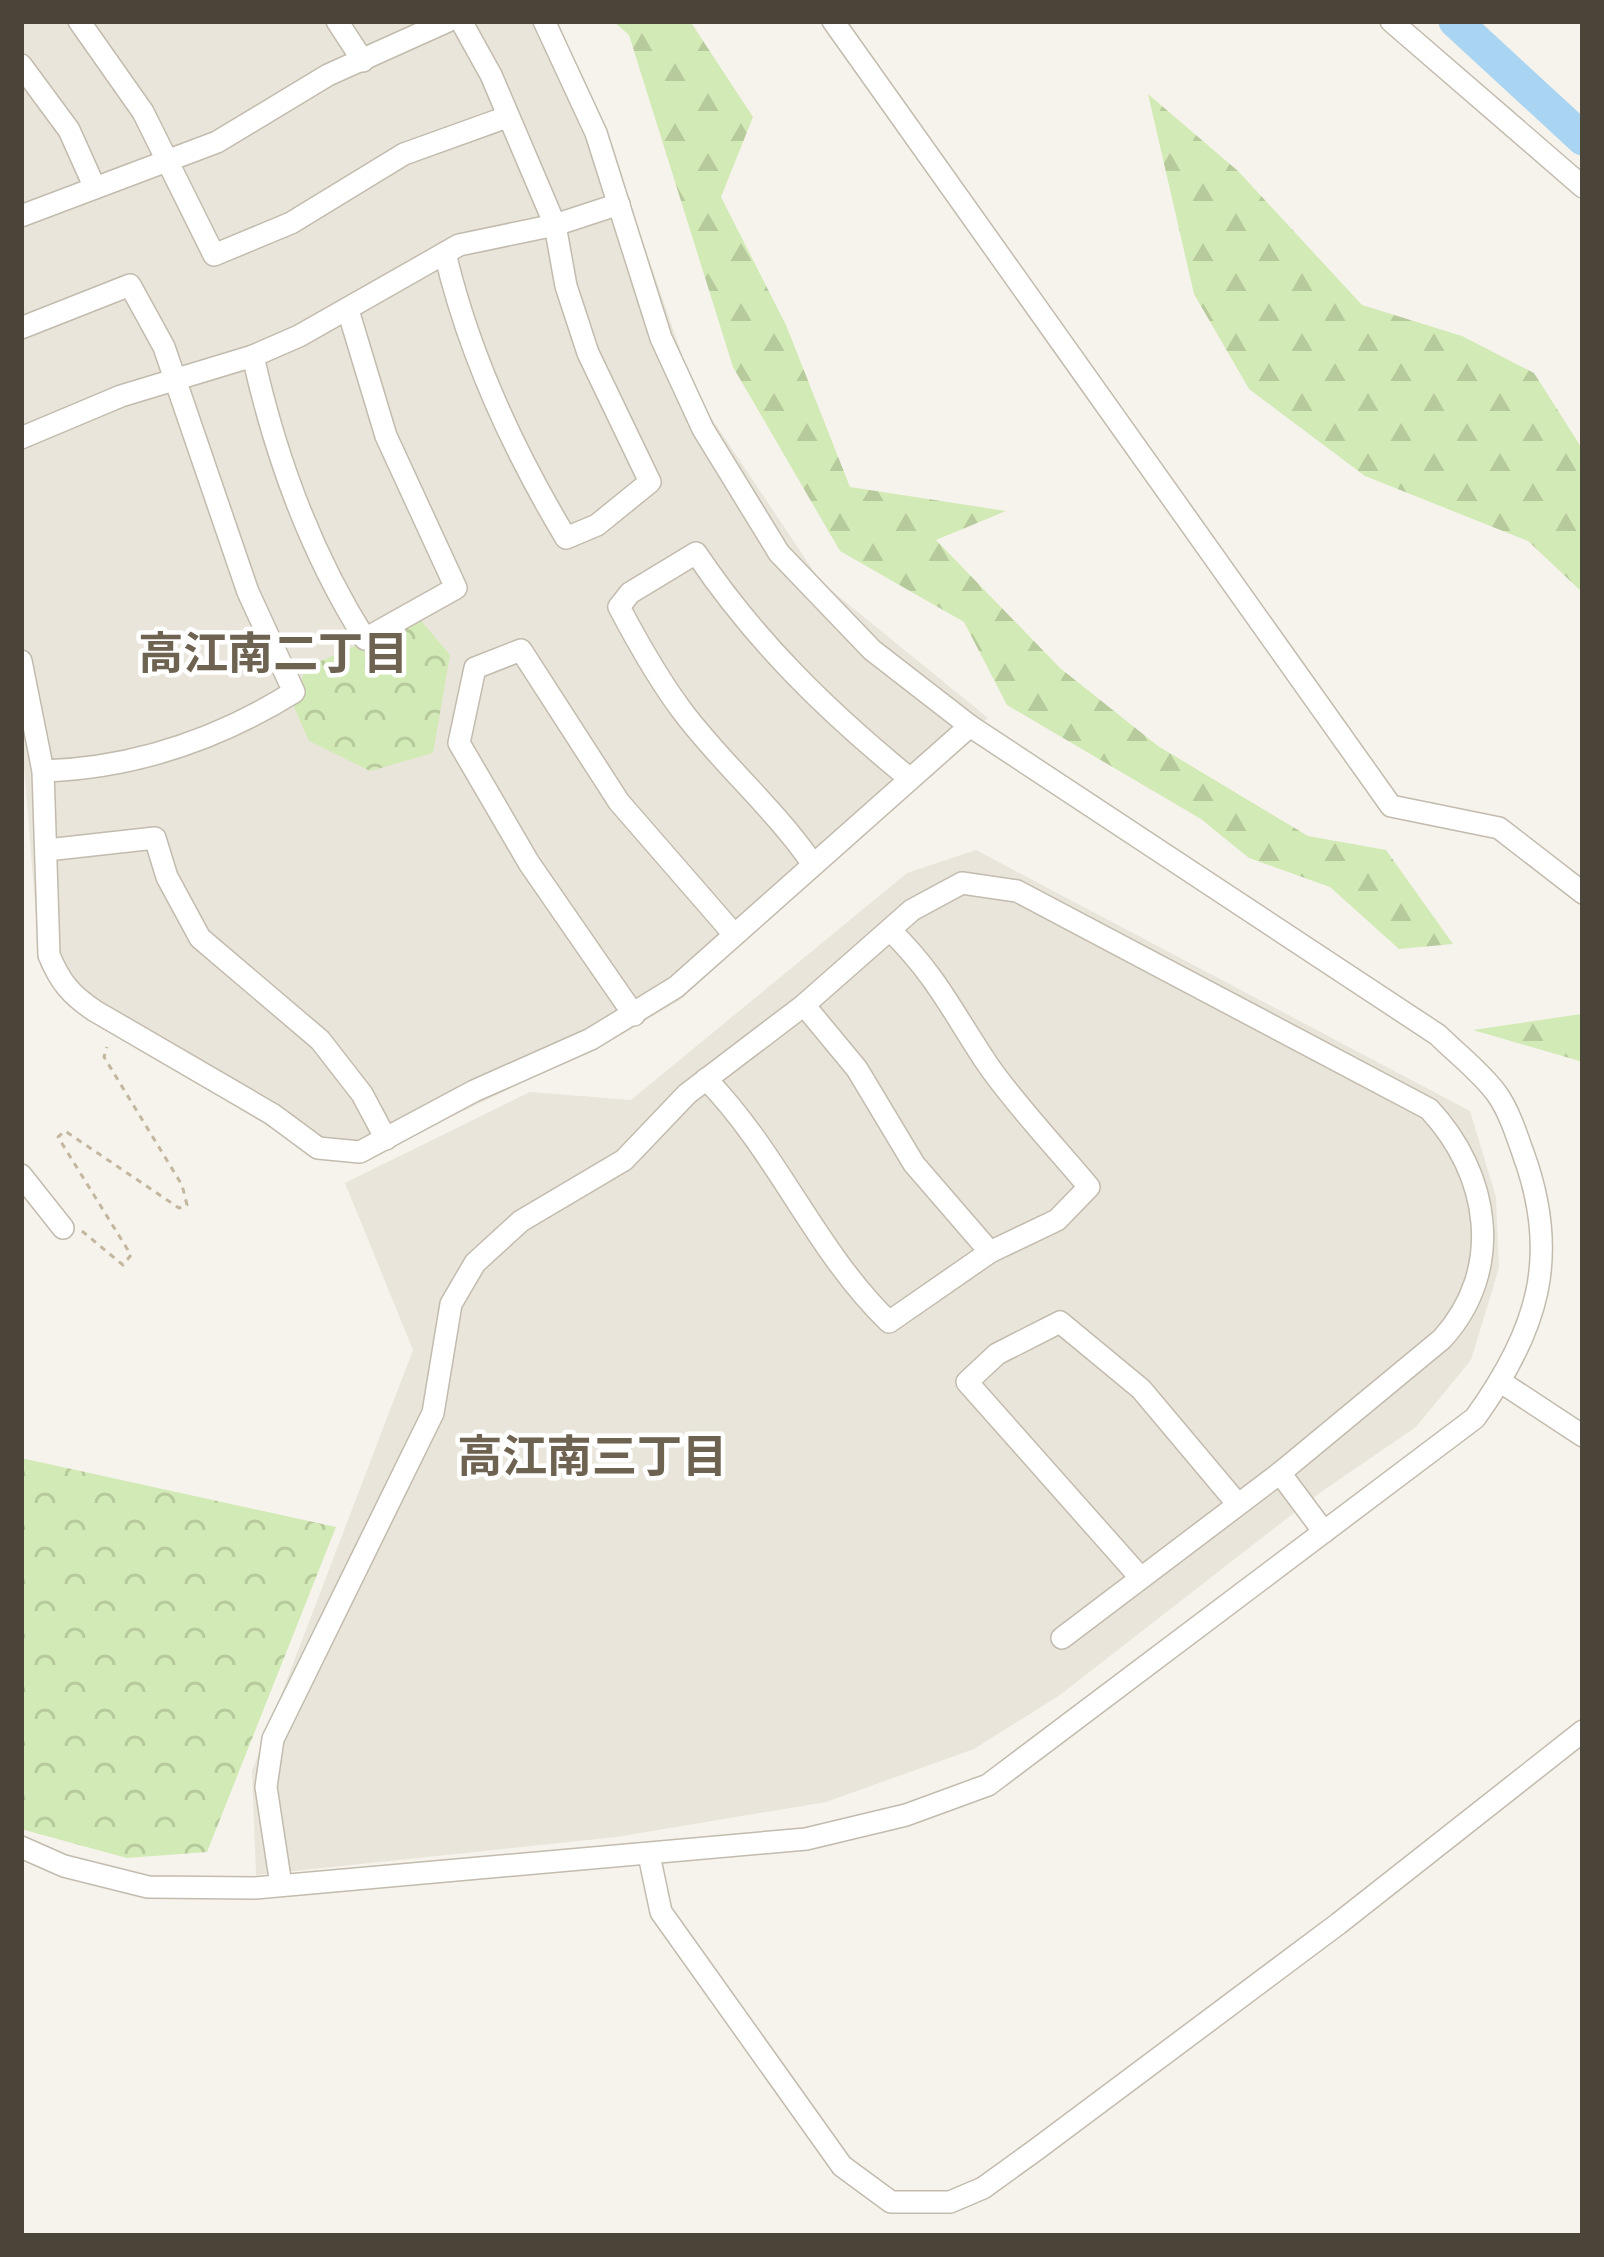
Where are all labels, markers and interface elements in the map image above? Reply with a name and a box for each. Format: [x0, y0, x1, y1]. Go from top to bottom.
district label: 高江南二丁目 [138, 625, 408, 679]
district label: 高江南三丁目 [457, 1428, 727, 1482]

